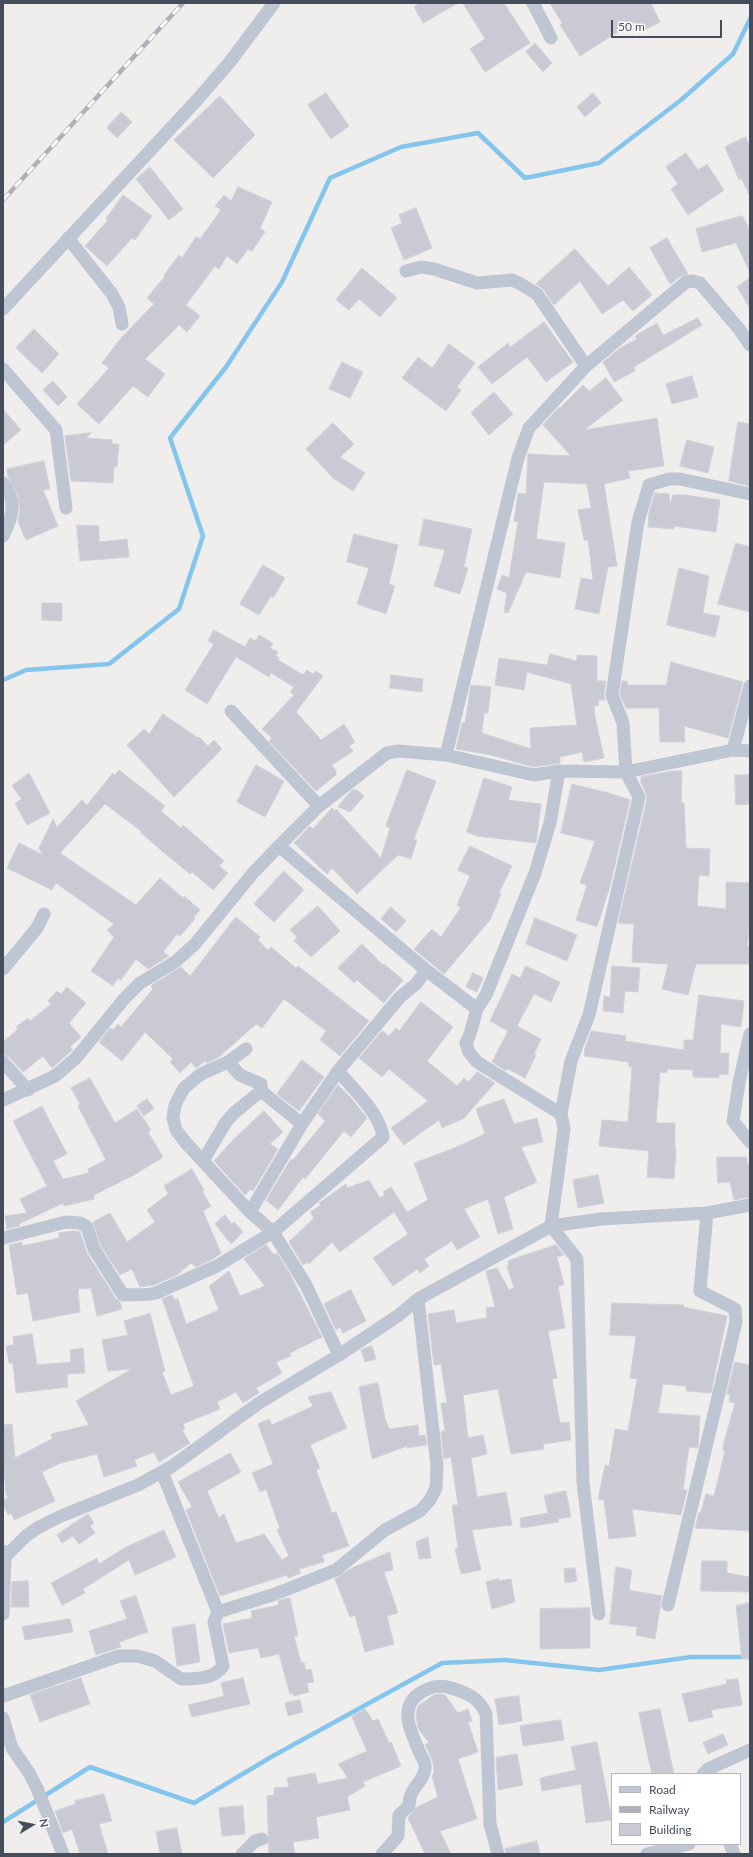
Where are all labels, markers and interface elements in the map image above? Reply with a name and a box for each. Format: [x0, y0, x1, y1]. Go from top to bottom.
scale bar [613, 12, 724, 38]
text: 50 m [618, 19, 645, 34]
legend [611, 1773, 741, 1845]
text: Road [649, 1782, 676, 1797]
text: Railway [649, 1802, 689, 1817]
north arrow [12, 1805, 52, 1845]
text: N [37, 1818, 51, 1828]
text: Building [649, 1822, 692, 1837]

